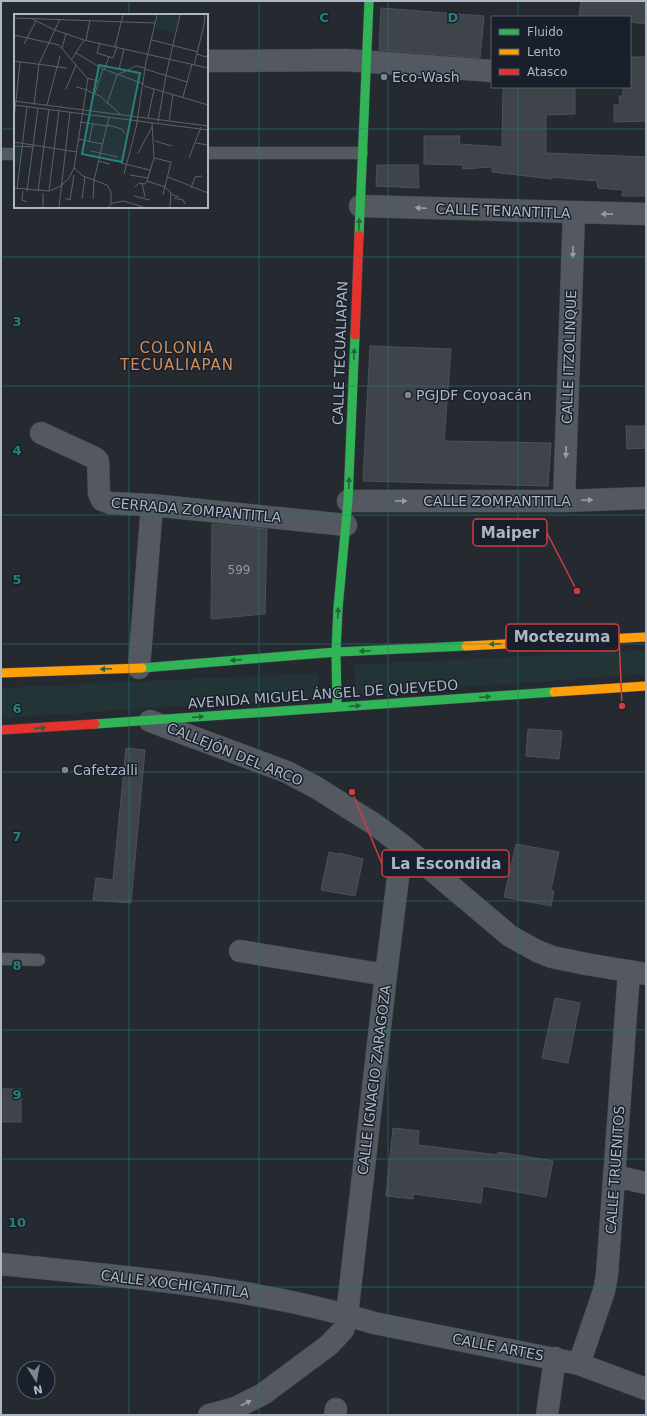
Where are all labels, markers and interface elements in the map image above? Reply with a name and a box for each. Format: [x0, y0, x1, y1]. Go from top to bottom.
text: C [319, 10, 329, 25]
text: D [448, 10, 459, 25]
inset map [14, 14, 208, 208]
legend [491, 16, 631, 88]
text: Fluido [527, 25, 563, 39]
text: Lento [527, 45, 561, 59]
text: Atasco [527, 65, 567, 79]
place label: Eco-Wash [392, 69, 460, 85]
marker: Eco-Wash [379, 72, 389, 82]
street label: CALLE TENANTITLA [435, 201, 571, 221]
one-way arrow [414, 205, 427, 211]
one-way arrow [601, 210, 613, 217]
one-way arrow [356, 217, 362, 230]
one-way arrow [569, 246, 576, 258]
street label: CALLE TECUALIAPAN [329, 281, 351, 425]
street label: CALLE ITZOLINQUE [559, 290, 579, 424]
text: 3 [12, 314, 22, 329]
district label: COLONIA TECUALIAPAN [119, 339, 234, 374]
one-way arrow [350, 348, 357, 360]
place label: PGJDF Coyoacán [416, 387, 532, 403]
marker: PGJDF Coyoacán [403, 390, 413, 400]
text: 4 [12, 443, 22, 458]
one-way arrow [563, 446, 569, 459]
one-way arrow [345, 477, 352, 489]
street label: CALLE ZOMPANTITLA [423, 493, 571, 509]
street label: CERRADA ZOMPANTITLA [110, 495, 282, 525]
one-way arrow [581, 497, 593, 504]
one-way arrow [395, 498, 408, 504]
callout: Maiper [473, 519, 547, 546]
text: Maiper [481, 524, 540, 542]
house number: 599 [228, 563, 250, 577]
text: 5 [12, 572, 22, 587]
one-way arrow [334, 607, 341, 619]
callout: Moctezuma [506, 624, 619, 651]
text: Moctezuma [514, 628, 610, 646]
one-way arrow [489, 641, 501, 648]
one-way arrow [359, 647, 371, 654]
one-way arrow [230, 656, 242, 663]
one-way arrow [99, 666, 112, 672]
street label: AVENIDA MIGUEL ÁNGEL DE QUEVEDO [187, 677, 459, 711]
one-way arrow [479, 694, 491, 701]
text: 6 [12, 701, 22, 716]
one-way arrow [349, 702, 361, 709]
one-way arrow [192, 714, 204, 721]
street label: CALLEJÓN DEL ARCO [165, 718, 306, 789]
one-way arrow [34, 724, 46, 731]
place label: Cafetzalli [73, 762, 138, 778]
marker: Cafetzalli [60, 765, 70, 775]
text: 7 [12, 829, 22, 844]
callout: La Escondida [382, 850, 509, 877]
text: La Escondida [391, 855, 501, 873]
text: 8 [12, 958, 22, 973]
street label: CALLE IGNACIO ZARAGOZA [354, 984, 394, 1176]
text: 9 [12, 1087, 22, 1102]
street label: CALLE TRUENITOS [603, 1105, 627, 1235]
text: 10 [8, 1215, 26, 1230]
street label: CALLE XOCHICATITLA [100, 1267, 251, 1301]
street label: CALLE ARTES [451, 1330, 545, 1364]
north arrow [16, 1360, 56, 1400]
text: N [32, 1382, 44, 1397]
one-way arrow [240, 1399, 251, 1406]

